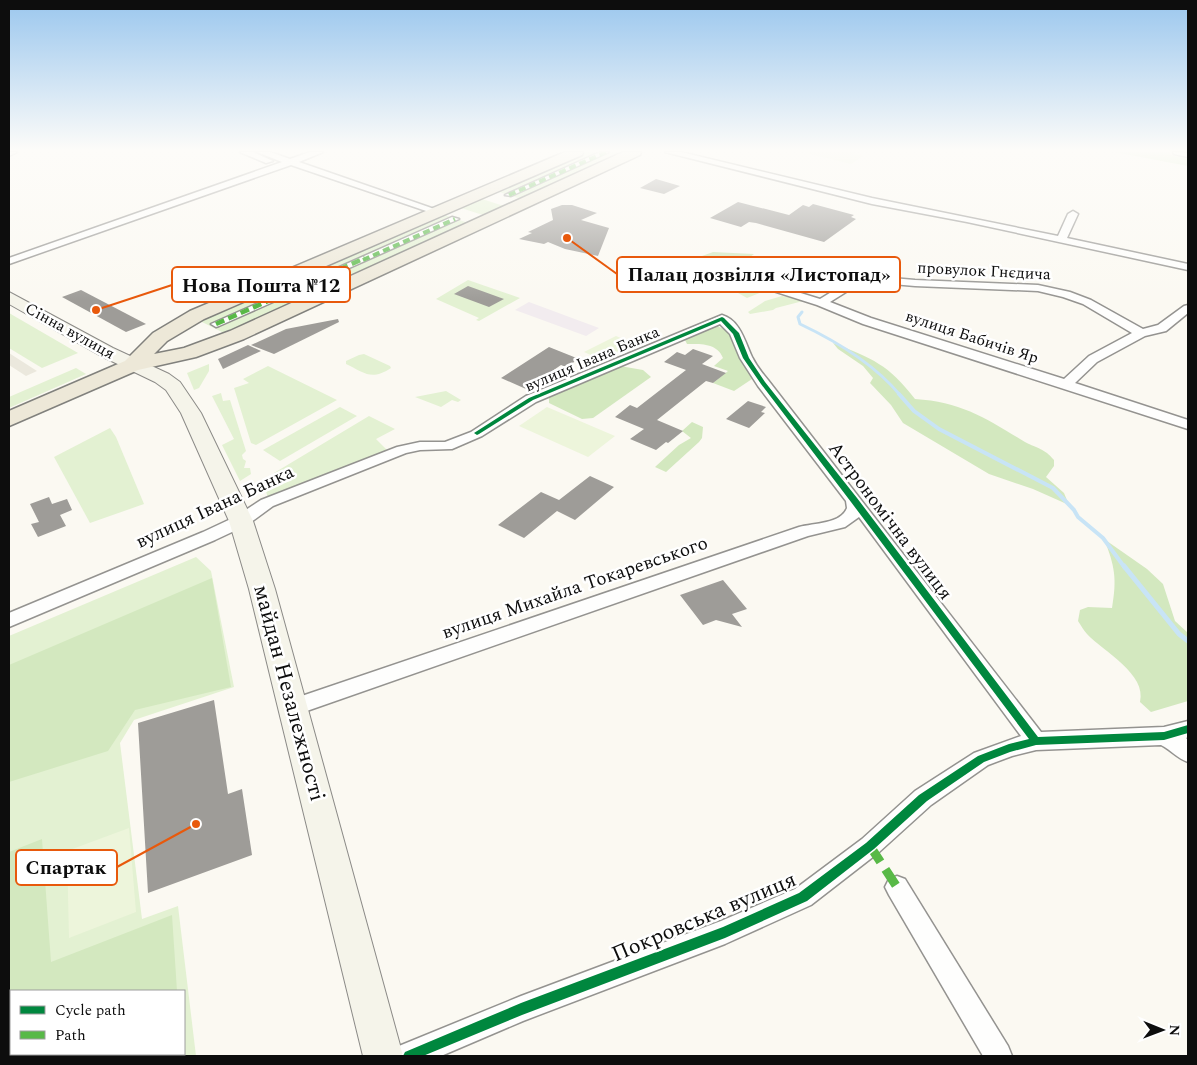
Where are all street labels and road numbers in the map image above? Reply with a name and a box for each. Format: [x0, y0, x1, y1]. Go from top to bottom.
street label: провулок Гнєдича [917, 256, 1052, 286]
street label: Сінна вулиця [21, 296, 119, 366]
street label: вулиця Бабичів Яр [902, 304, 1042, 370]
street label: вулиця Івана Банка [521, 320, 663, 398]
street label: Астрономічна вулиця [821, 436, 959, 606]
street label: вулиця Івана Банка [131, 457, 300, 556]
street label: вулиця Михайла Токаревського [438, 529, 712, 647]
street label: майдан Незалежності [244, 581, 334, 805]
street label: Покровська вулиця [606, 863, 802, 971]

